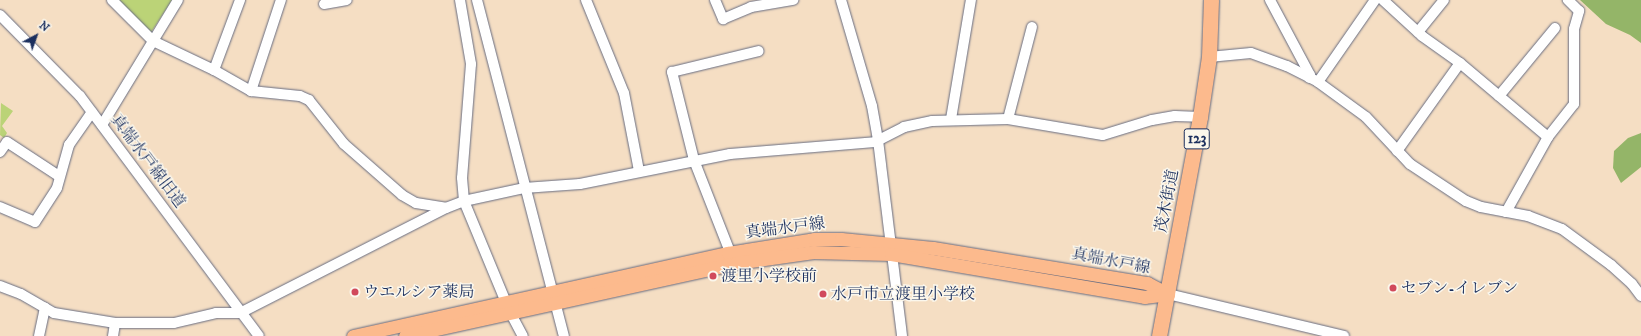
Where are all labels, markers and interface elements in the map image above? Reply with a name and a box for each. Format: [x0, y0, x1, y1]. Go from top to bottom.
north arrow [16, 16, 56, 56]
text: N [36, 19, 52, 35]
street label: 真端水戸線旧道 [107, 110, 189, 212]
road number: 123 [1183, 126, 1211, 152]
street label: 茂木街道 [1151, 168, 1183, 234]
street label: 真端水戸線 [744, 214, 826, 242]
street label: 真端水戸線 [1070, 244, 1152, 278]
place label: 渡里小学校前 [721, 266, 817, 286]
marker: 渡里小学校前 [708, 271, 718, 281]
place label: セブン-イレブン [1401, 278, 1519, 298]
place label: ウエルシア薬局 [363, 282, 475, 302]
marker: セブン-イレブン [1388, 283, 1398, 293]
place label: 水戸市立渡里小学校 [831, 284, 975, 304]
marker: ウエルシア薬局 [350, 287, 360, 297]
marker: 水戸市立渡里小学校 [818, 289, 828, 299]

